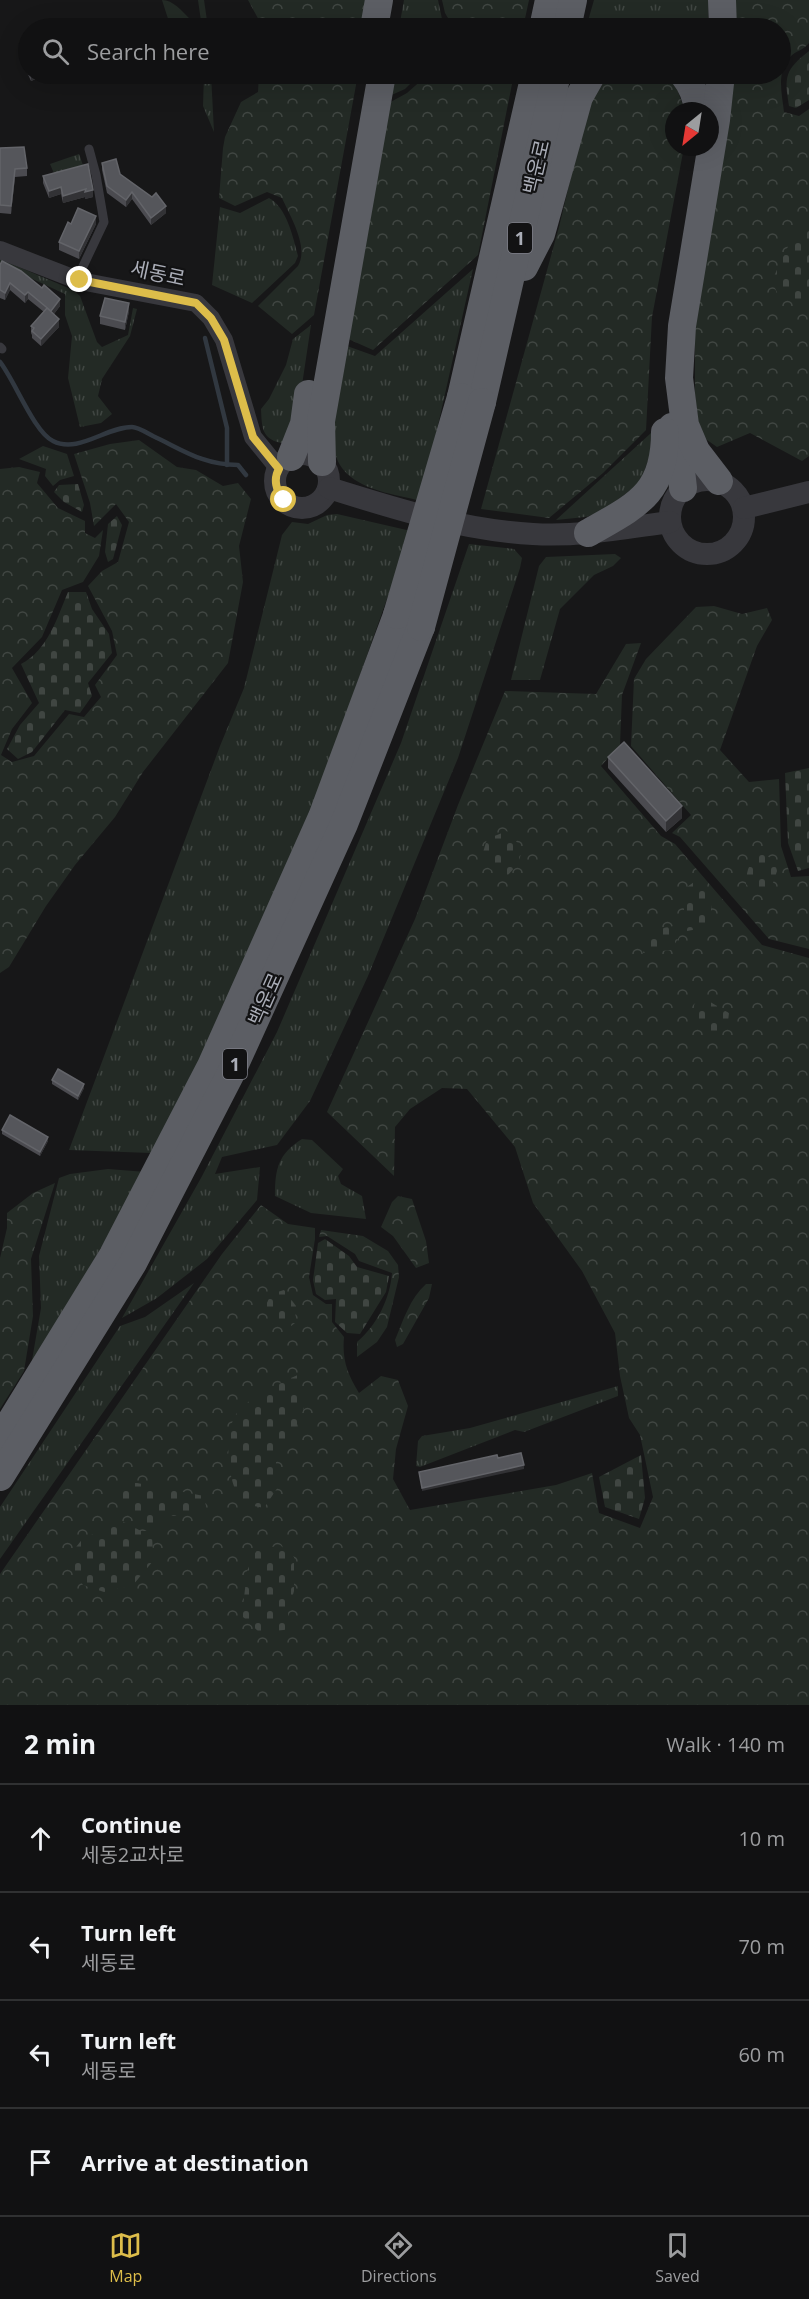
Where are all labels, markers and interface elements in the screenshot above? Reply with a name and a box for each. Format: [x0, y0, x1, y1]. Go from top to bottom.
search box [18, 18, 791, 84]
icon: search [39, 35, 72, 68]
text: Search here [87, 36, 210, 66]
north arrow [665, 102, 719, 156]
street label: 백운로 [517, 137, 555, 197]
road number: 1 [508, 223, 532, 253]
street label: 세동로 [128, 254, 188, 292]
route end [66, 266, 92, 292]
route start [270, 486, 296, 512]
street label: 백운로 [241, 968, 289, 1030]
road number: 1 [223, 1049, 247, 1079]
text: 2 min [24, 1726, 96, 1762]
text: Walk · 140 m [666, 1731, 785, 1758]
text: Continue [81, 1809, 181, 1839]
icon: ahead [24, 1822, 57, 1855]
text: 10 m [738, 1825, 785, 1852]
text: 세동2교차로 [81, 1841, 184, 1868]
text: Turn left [81, 1917, 176, 1947]
icon: left [24, 1930, 57, 1963]
text: 70 m [738, 1933, 785, 1960]
text: 세동로 [81, 1949, 136, 1976]
text: Turn left [81, 2025, 176, 2055]
icon: left [24, 2038, 57, 2071]
text: 60 m [738, 2041, 785, 2068]
text: 세동로 [81, 2057, 136, 2084]
icon: arrive [24, 2146, 57, 2179]
text: Arrive at destination [81, 2147, 309, 2177]
tab: Map [109, 2229, 142, 2287]
tab: Directions [361, 2229, 437, 2287]
tab: Saved [655, 2229, 700, 2287]

